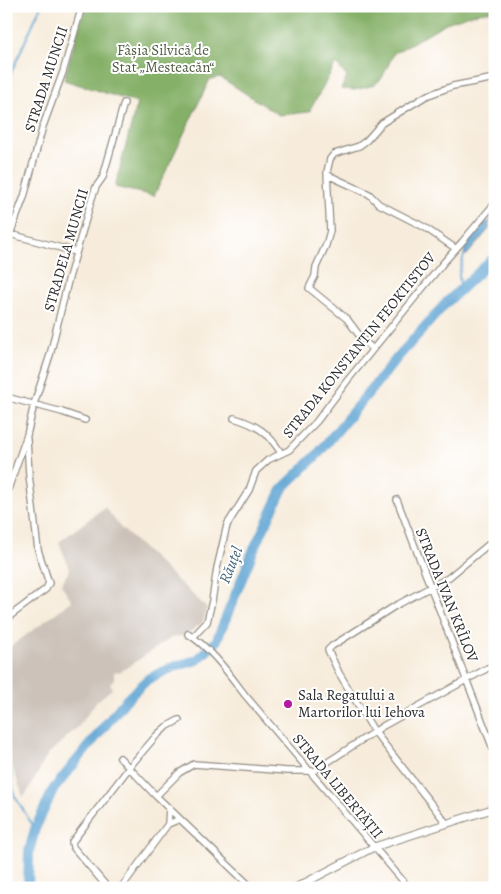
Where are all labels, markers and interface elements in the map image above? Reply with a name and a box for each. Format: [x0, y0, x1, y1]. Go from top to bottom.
street label: STRADA MUNCII [19, 24, 73, 134]
park label: Fâșia Silvică de Stat „Mesteacăn“ [112, 40, 214, 77]
street label: STRADELA MUNCII [39, 186, 93, 314]
street label: STRADA KONSTANTIN FEOKTISTOV [278, 247, 441, 442]
street label: STRADA IVAN KRÎLOV [411, 525, 483, 666]
water label: Răuțel [214, 543, 248, 587]
place label: Sala Regatului a Martorilor lui Iehova [298, 685, 425, 722]
marker: Sala Regatului a Martorilor lui Iehova [282, 698, 294, 710]
street label: STRADA LIBERTĂȚII [288, 729, 388, 843]

